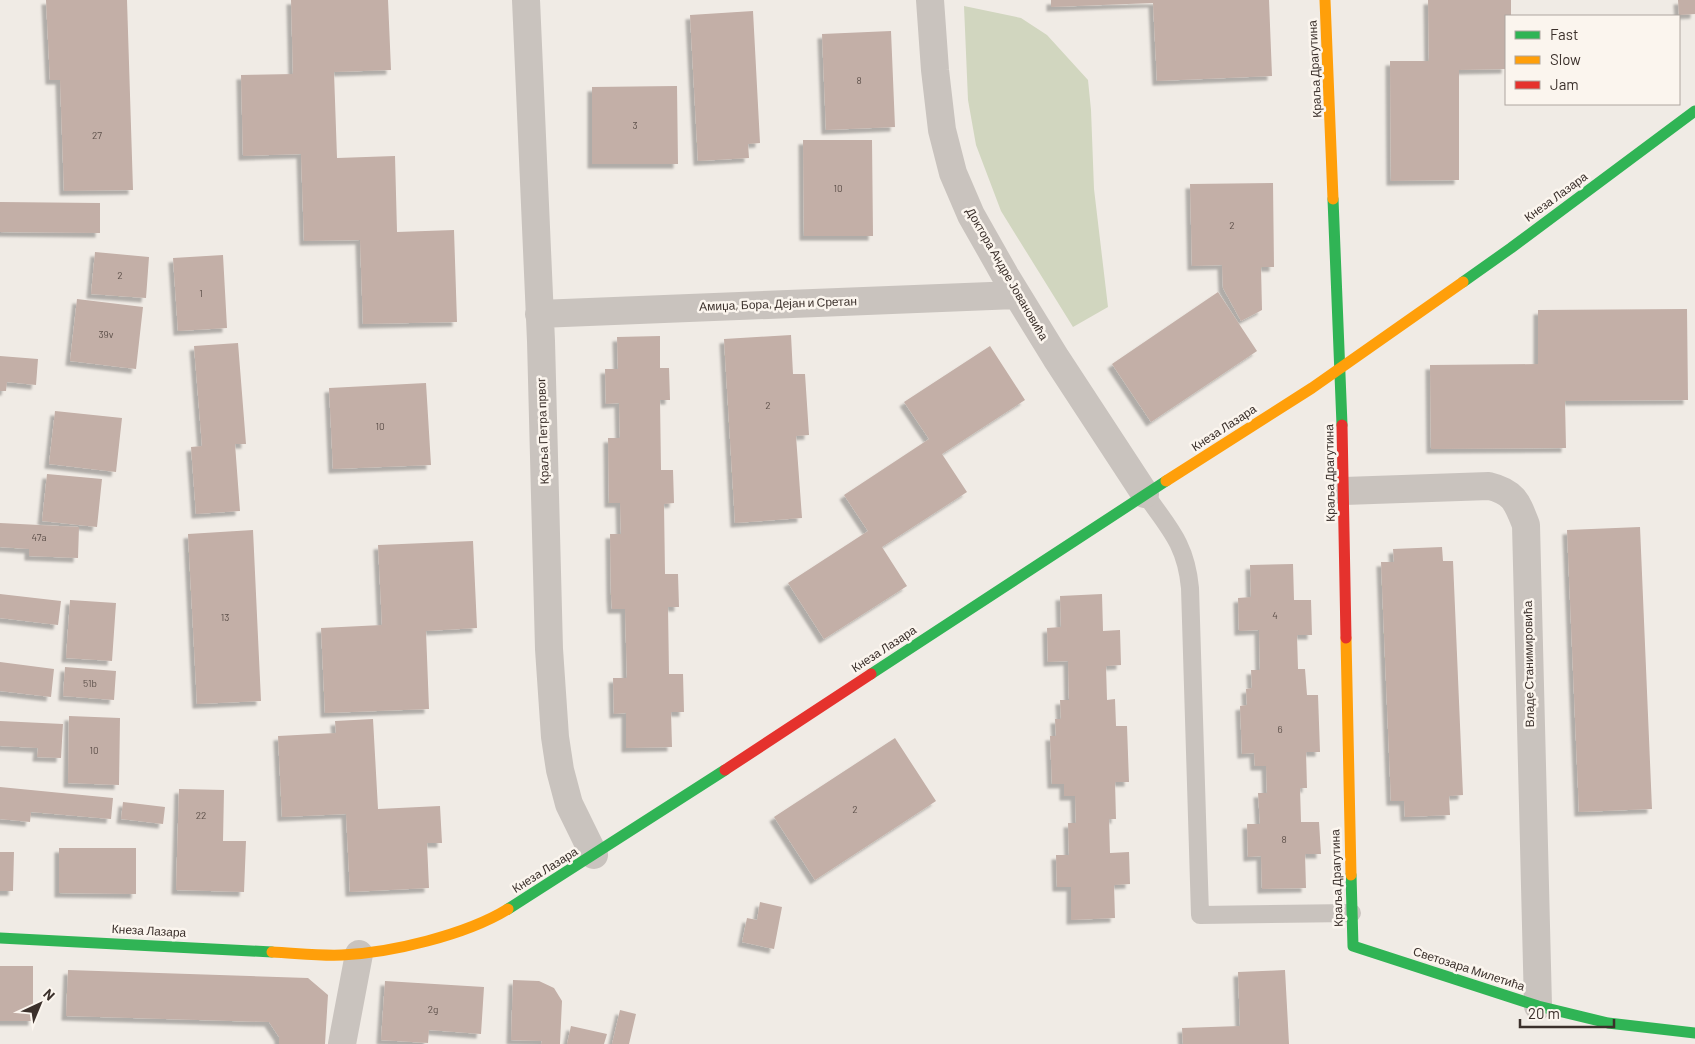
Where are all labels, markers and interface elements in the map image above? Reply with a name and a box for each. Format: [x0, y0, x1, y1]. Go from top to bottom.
legend [1505, 15, 1680, 105]
street label: Краља Драгутина [1304, 20, 1325, 118]
text: Fast [1550, 25, 1578, 43]
text: Slow [1550, 50, 1581, 68]
house number: 8 [856, 74, 862, 86]
text: Jam [1550, 75, 1579, 93]
house number: 3 [632, 119, 638, 131]
house number: 27 [92, 129, 102, 141]
street label: Кнеза Лазара [1521, 168, 1591, 225]
house number: 10 [833, 182, 843, 194]
street label: Доктора Андре Јовановића [963, 205, 1052, 343]
house number: 2 [1229, 219, 1235, 231]
house number: 2 [117, 269, 123, 281]
house number: 1 [199, 287, 203, 299]
street label: Амиџа, Бора, Дејан и Сретан [699, 293, 857, 314]
house number: 39v [98, 328, 114, 340]
street label: Краља Петра првог [533, 377, 552, 485]
house number: 2 [765, 399, 771, 411]
street label: Кнеза Лазара [1188, 401, 1259, 454]
house number: 10 [375, 420, 385, 432]
street label: Краља Драгутина [1321, 424, 1338, 522]
house number: 47a [31, 531, 47, 543]
street label: Владе Станимировића [1520, 600, 1537, 727]
house number: 4 [1272, 609, 1278, 621]
house number: 13 [221, 611, 229, 623]
street label: Кнеза Лазара [848, 622, 919, 675]
house number: 51b [83, 677, 97, 689]
house number: 6 [1277, 723, 1283, 735]
house number: 10 [89, 744, 99, 756]
house number: 2 [852, 803, 858, 815]
house number: 22 [196, 809, 206, 821]
street label: Краља Драгутина [1327, 829, 1346, 927]
house number: 8 [1281, 833, 1287, 845]
street label: Кнеза Лазара [509, 843, 581, 896]
street label: Кнеза Лазара [111, 921, 187, 940]
street label: Светозара Милетића [1411, 943, 1527, 994]
north arrow [15, 979, 65, 1029]
text: N [40, 985, 59, 1004]
scale bar [1520, 996, 1614, 1028]
house number: 2g [428, 1003, 438, 1015]
text: 20 m [1528, 1004, 1560, 1022]

